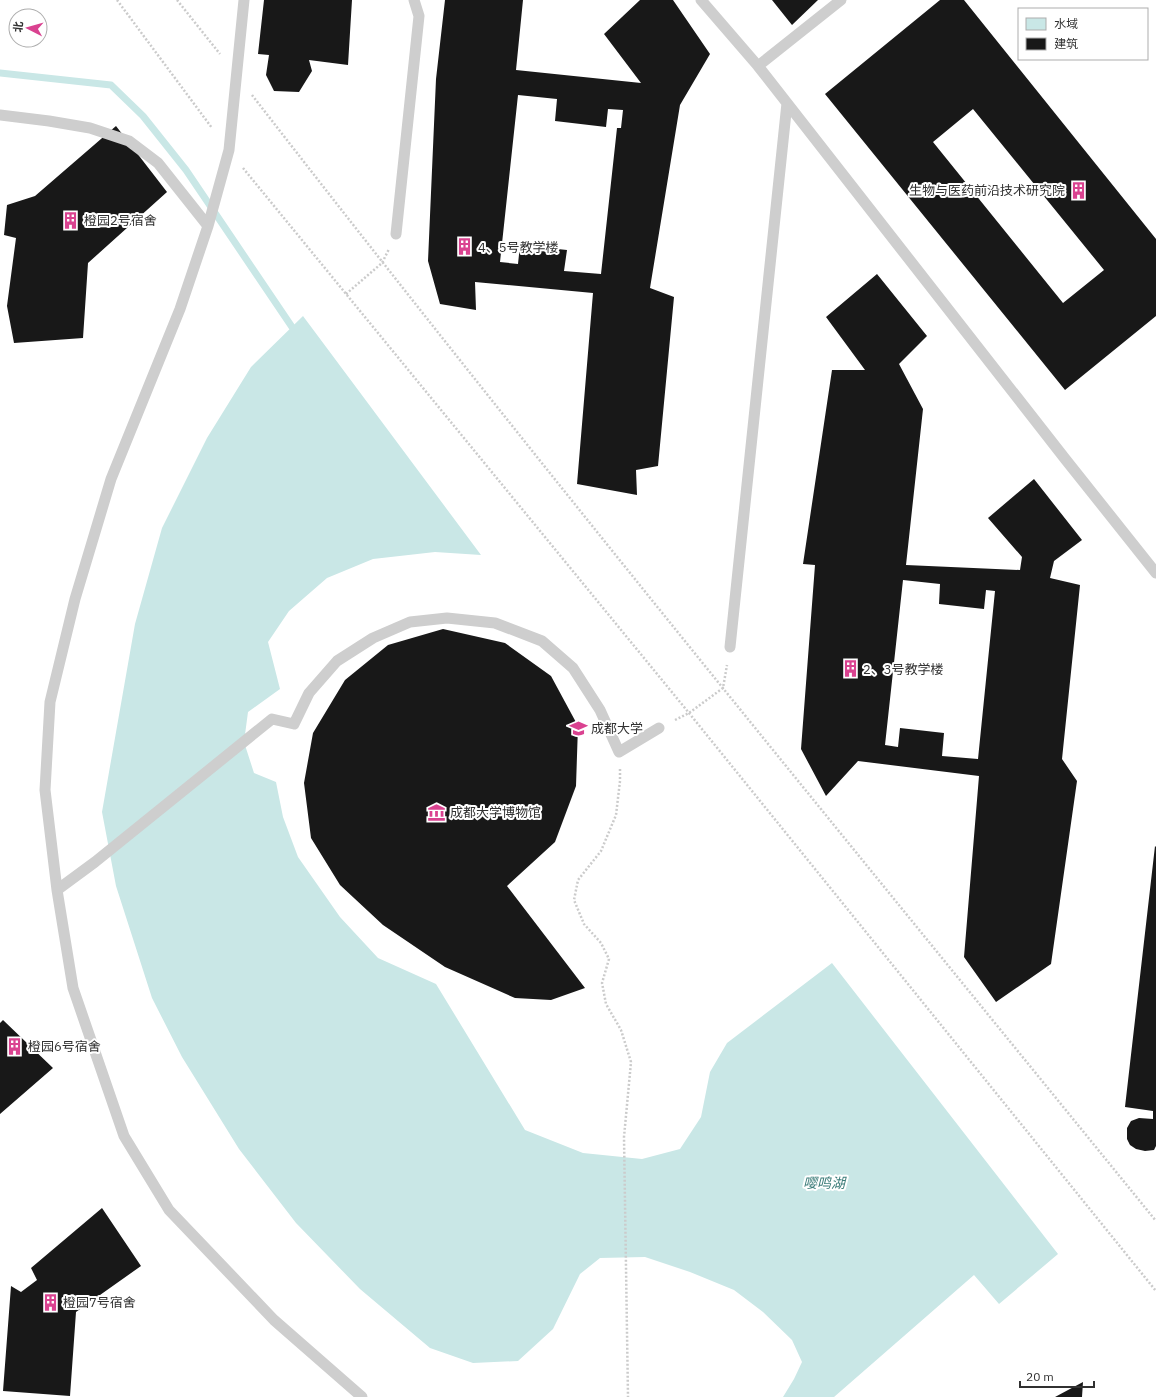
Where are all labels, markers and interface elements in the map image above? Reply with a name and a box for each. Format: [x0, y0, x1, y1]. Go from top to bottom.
north arrow [8, 8, 48, 48]
legend [1018, 8, 1148, 60]
text: 水域 [1054, 16, 1078, 31]
text: 北 [11, 21, 26, 33]
text: 建筑 [1054, 36, 1078, 51]
building icon: 生物与医药前沿技术研究院 [1068, 180, 1088, 200]
place label: 生物与医药前沿技术研究院 [909, 182, 1065, 199]
building icon: 橙园2号宿舍 [61, 210, 81, 230]
place label: 橙园2号宿舍 [84, 212, 157, 229]
building icon: 4、5号教学楼 [455, 237, 475, 257]
place label: 4、5号教学楼 [478, 239, 559, 256]
building icon: 2、3号教学楼 [840, 659, 860, 679]
place label: 2、3号教学楼 [863, 661, 944, 678]
school or university icon: 成都大学 [568, 718, 588, 738]
place label: 成都大学 [591, 720, 643, 737]
museum icon: 成都大学博物馆 [427, 802, 447, 822]
place label: 成都大学博物馆 [450, 804, 541, 821]
building icon: 橙园6号宿舍 [5, 1036, 25, 1056]
place label: 橙园6号宿舍 [28, 1038, 101, 1055]
water label: 嘤鸣湖 [803, 1174, 847, 1192]
building icon: 橙园7号宿舍 [40, 1292, 60, 1312]
place label: 橙园7号宿舍 [63, 1294, 136, 1311]
scale bar [1020, 1363, 1094, 1389]
text: 20 m [1026, 1369, 1054, 1384]

